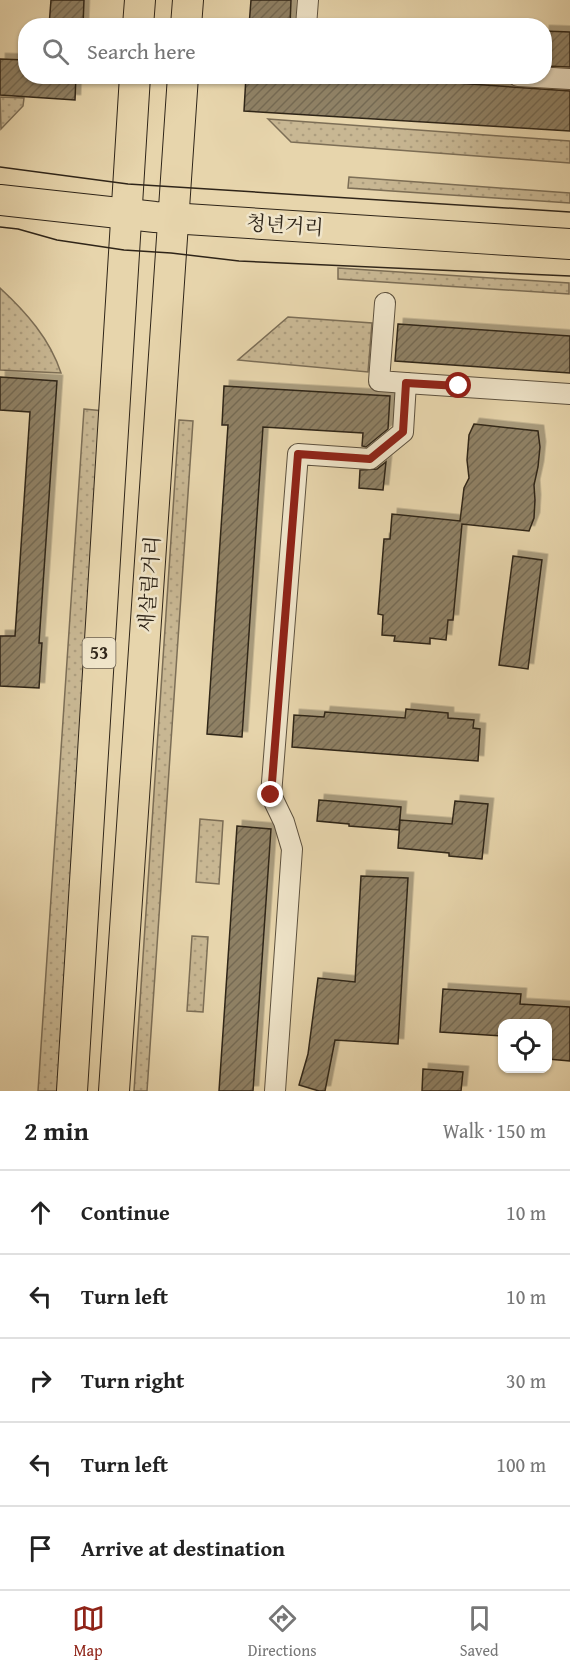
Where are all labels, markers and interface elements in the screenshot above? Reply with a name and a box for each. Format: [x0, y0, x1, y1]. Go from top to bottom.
search box [18, 18, 552, 84]
icon: search [39, 35, 72, 68]
text: Search here [87, 35, 196, 67]
street label: 청년거리 [245, 207, 325, 242]
route start [445, 372, 471, 398]
street label: 새살림거리 [131, 535, 166, 633]
road number: 53 [82, 638, 116, 668]
route end [257, 781, 283, 807]
map controls [498, 1019, 552, 1073]
button: locate [498, 1019, 552, 1073]
text: 2 min [24, 1111, 89, 1150]
text: Walk · 150 m [443, 1116, 546, 1145]
icon: ahead [24, 1196, 57, 1229]
text: Continue [81, 1196, 170, 1228]
text: 10 m [506, 1198, 546, 1227]
icon: left [24, 1280, 57, 1313]
text: Turn left [81, 1280, 168, 1312]
text: 10 m [506, 1282, 546, 1311]
icon: right [24, 1364, 57, 1397]
text: Turn right [81, 1364, 184, 1396]
text: 30 m [506, 1366, 546, 1395]
icon: left [24, 1448, 57, 1481]
text: Turn left [81, 1448, 168, 1480]
text: 100 m [496, 1450, 546, 1479]
icon: arrive [24, 1532, 57, 1565]
text: Arrive at destination [81, 1532, 285, 1564]
tab: Map [72, 1602, 105, 1662]
tab: Directions [248, 1602, 317, 1662]
tab: Saved [460, 1602, 498, 1662]

